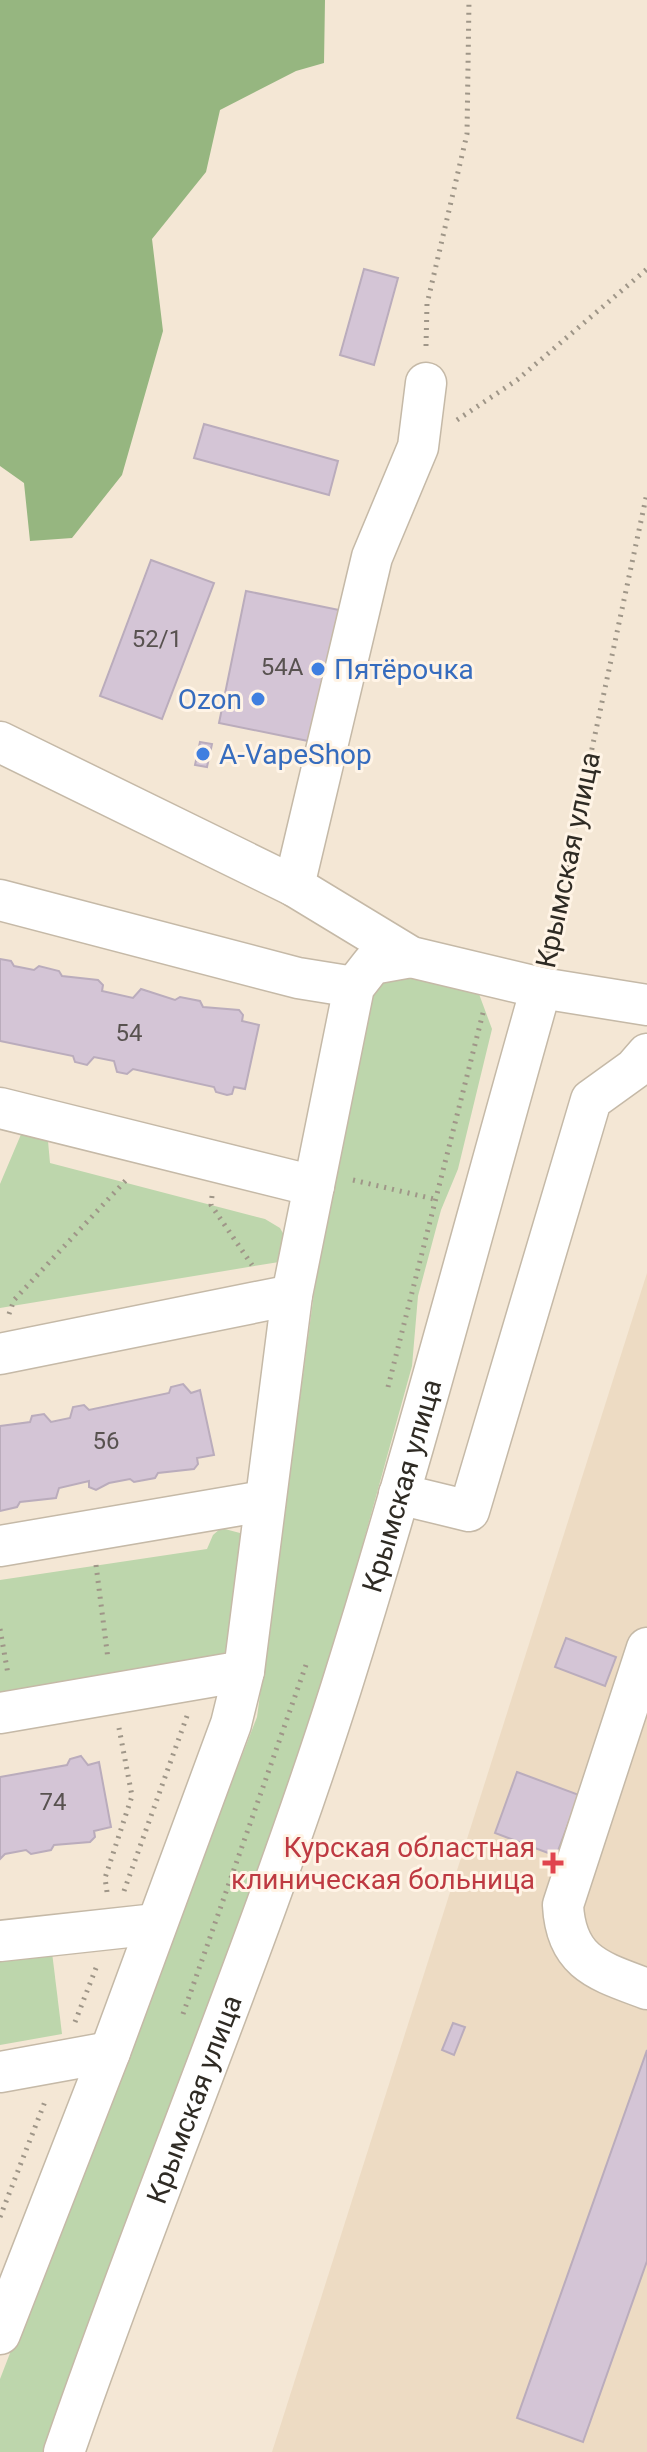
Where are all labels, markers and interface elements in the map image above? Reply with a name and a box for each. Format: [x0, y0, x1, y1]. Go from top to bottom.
house number: 52/1 [132, 625, 182, 653]
house number: 54А [261, 653, 304, 681]
place label: Пятёрочка [334, 653, 474, 686]
marker: Пятёрочка [309, 660, 327, 678]
place label: Ozon [178, 683, 242, 716]
marker: Ozon [249, 690, 267, 708]
place label: A-VapeShop [219, 738, 372, 771]
marker: A-VapeShop [194, 745, 212, 763]
street label: Крымская улица [529, 749, 607, 971]
house number: 54 [116, 1019, 142, 1047]
street label: Крымская улица [355, 1375, 448, 1596]
house number: 56 [93, 1427, 119, 1455]
house number: 74 [40, 1788, 66, 1816]
place label: Курская областная клиническая больница [231, 1831, 535, 1896]
marker: Курская областная клиническая больница [542, 1852, 564, 1874]
street label: Крымская улица [140, 1990, 248, 2208]

